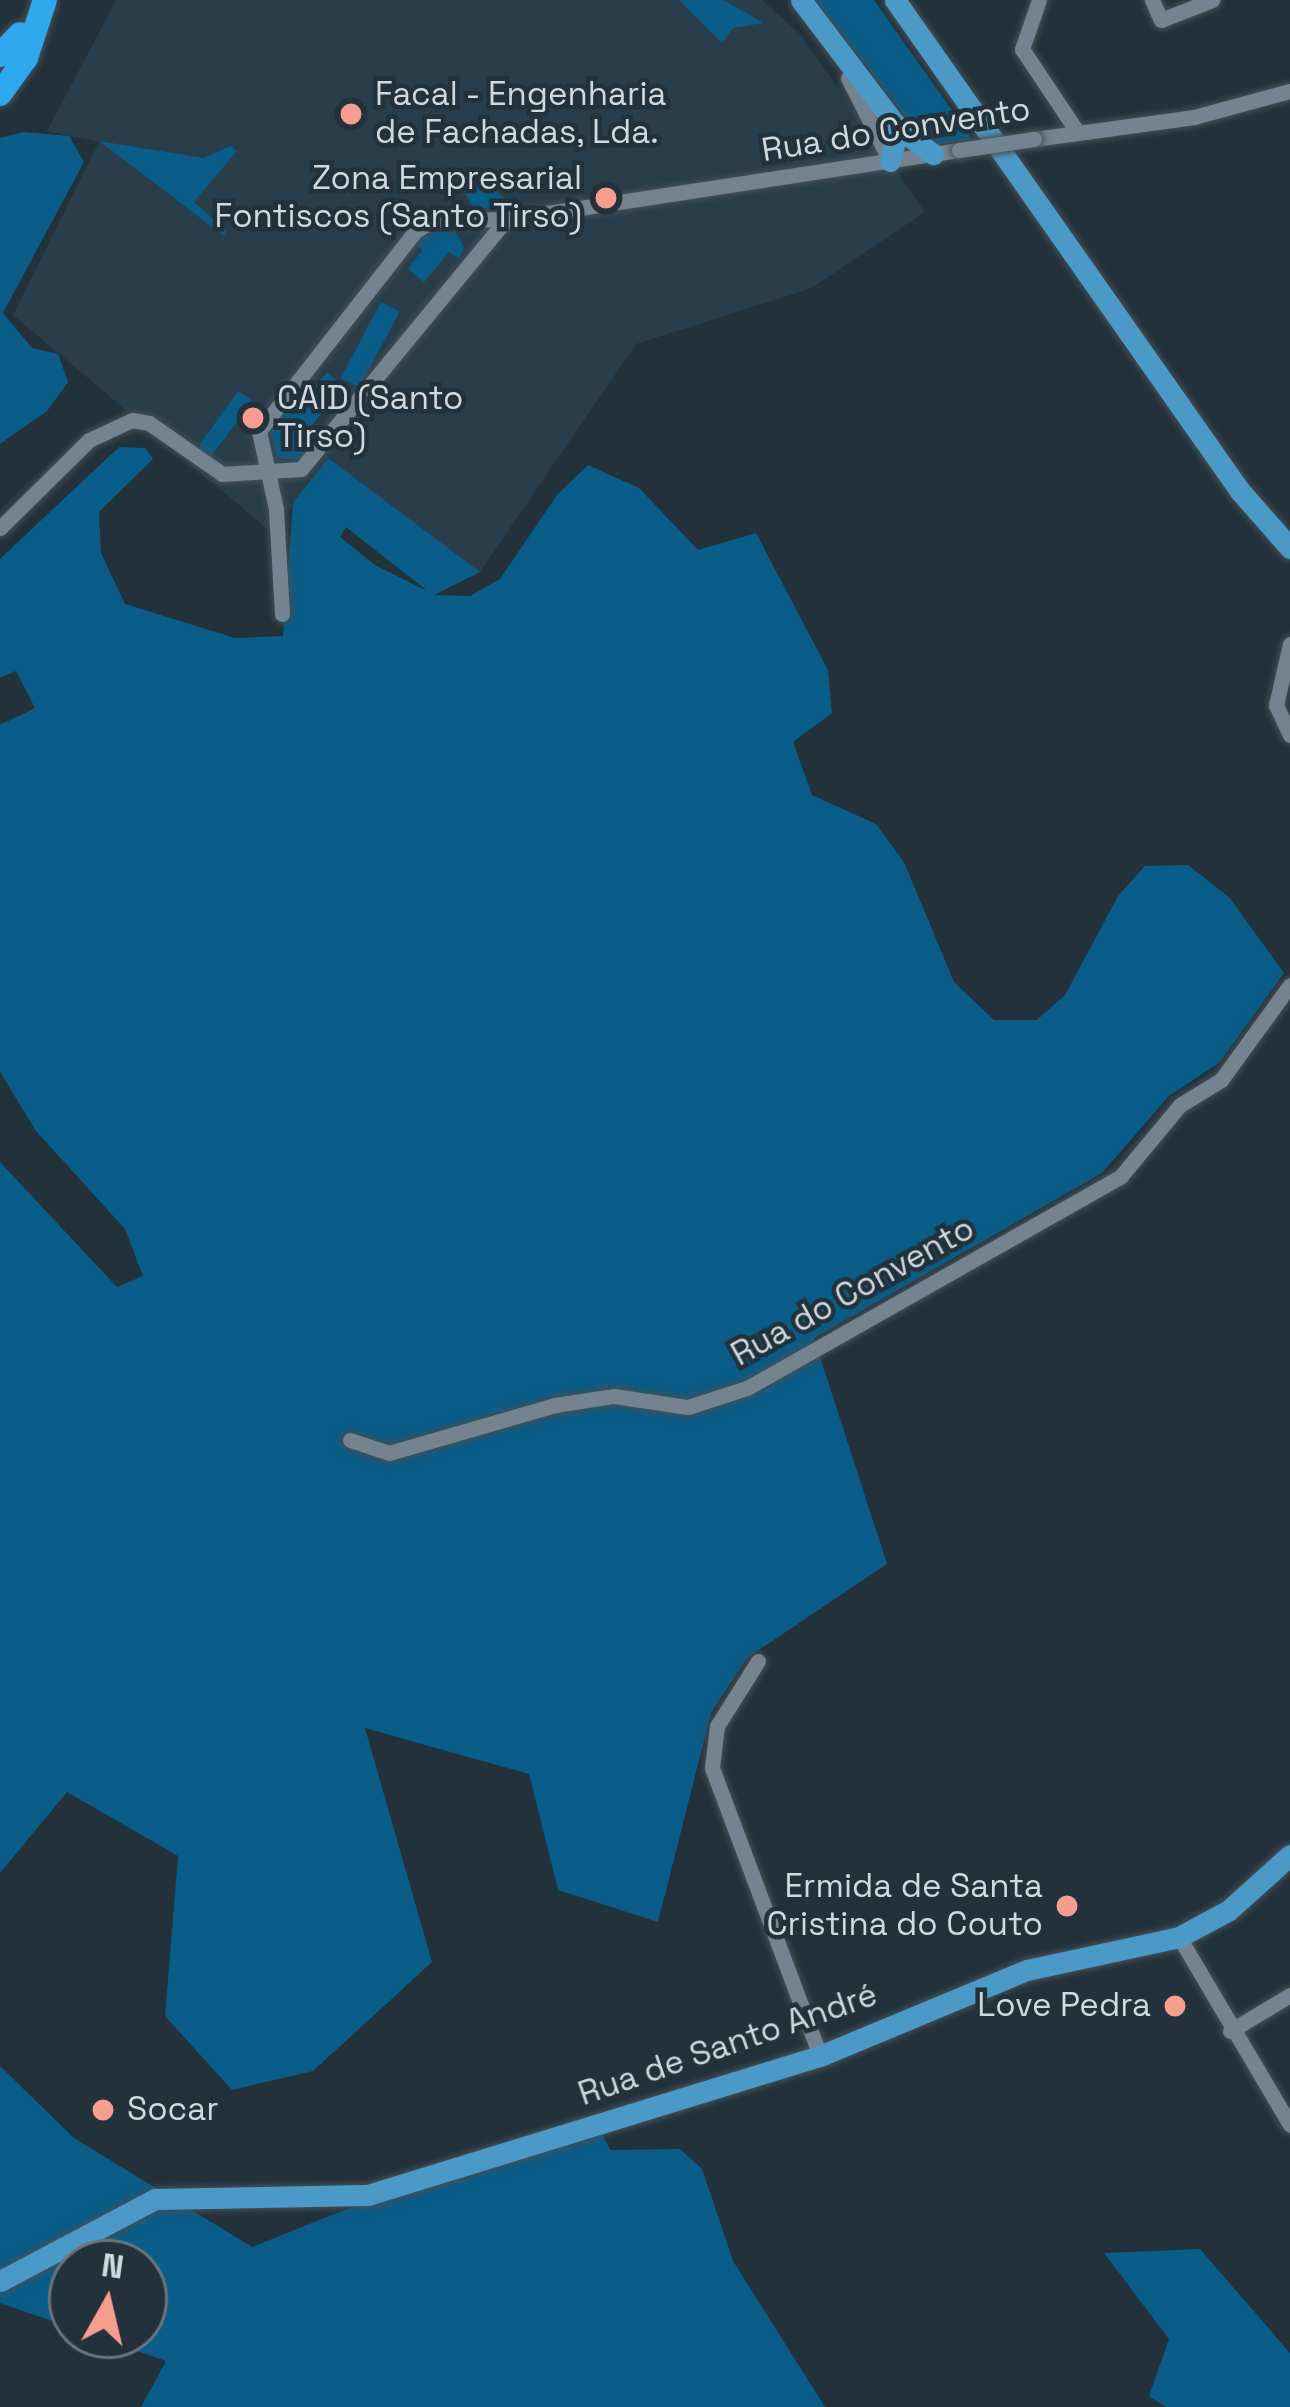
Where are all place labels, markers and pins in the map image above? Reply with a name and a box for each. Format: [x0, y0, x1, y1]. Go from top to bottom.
place label: Facal - Engenharia de Fachadas, Lda. [375, 75, 668, 153]
marker: Facal - Engenharia de Fachadas, Lda. [338, 101, 364, 127]
place label: Zona Empresarial Fontiscos (Santo Tirso) [214, 159, 582, 237]
marker: Zona Empresarial Fontiscos (Santo Tirso) [593, 185, 619, 211]
place label: CAID (Santo Tirso) [277, 379, 463, 457]
marker: CAID (Santo Tirso) [240, 405, 266, 431]
place label: Ermida de Santa Cristina do Couto [766, 1867, 1043, 1945]
marker: Ermida de Santa Cristina do Couto [1054, 1893, 1080, 1919]
place label: Love Pedra [977, 1986, 1151, 2026]
marker: Love Pedra [1162, 1993, 1188, 2019]
place label: Socar [127, 2090, 219, 2130]
marker: Socar [90, 2097, 116, 2123]

